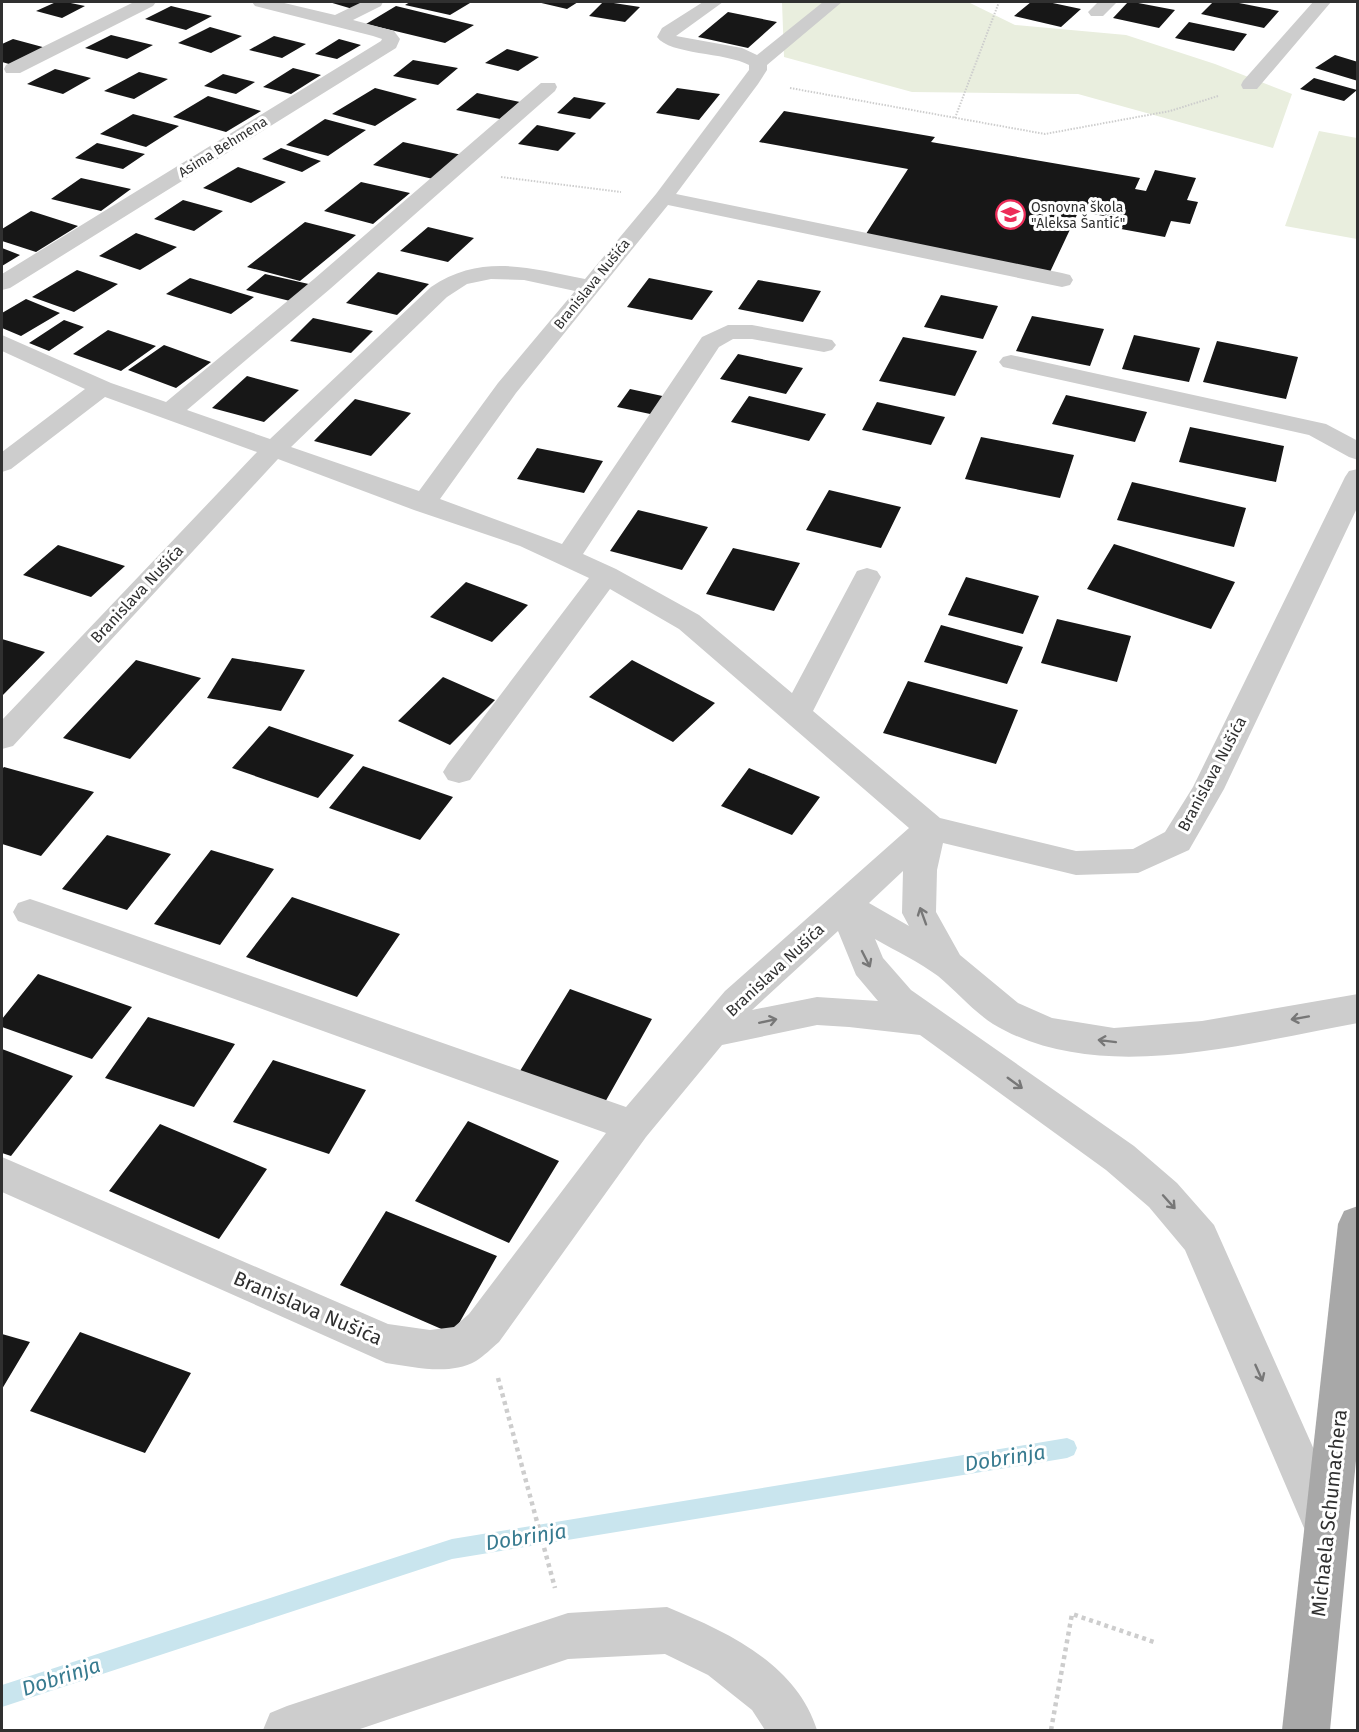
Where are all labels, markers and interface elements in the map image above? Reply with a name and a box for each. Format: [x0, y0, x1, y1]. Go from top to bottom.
street label: Asima Behmena [175, 113, 271, 181]
school or university icon: Osnovna škola "Aleksa Šantić" [994, 199, 1026, 231]
place label: Osnovna škola "Aleksa Šantić" [1031, 199, 1125, 232]
street label: Branislava Nušića [550, 235, 634, 333]
street label: Branislava Nušića [87, 541, 187, 647]
street label: Branislava Nušića [1174, 713, 1250, 835]
one-way arrow [916, 907, 927, 925]
street label: Branislava Nušića [722, 920, 828, 1020]
one-way arrow [861, 950, 872, 968]
one-way arrow [1291, 1013, 1310, 1024]
one-way arrow [758, 1015, 778, 1026]
one-way arrow [1098, 1036, 1117, 1047]
one-way arrow [1006, 1076, 1022, 1089]
one-way arrow [1162, 1194, 1176, 1209]
street label: Branislava Nušića [230, 1266, 386, 1350]
one-way arrow [1254, 1363, 1265, 1381]
street label: Michaela Schumachera [1306, 1408, 1352, 1618]
water label: Dobrinja [963, 1439, 1047, 1477]
water label: Dobrinja [484, 1518, 568, 1556]
water label: Dobrinja [18, 1652, 104, 1702]

